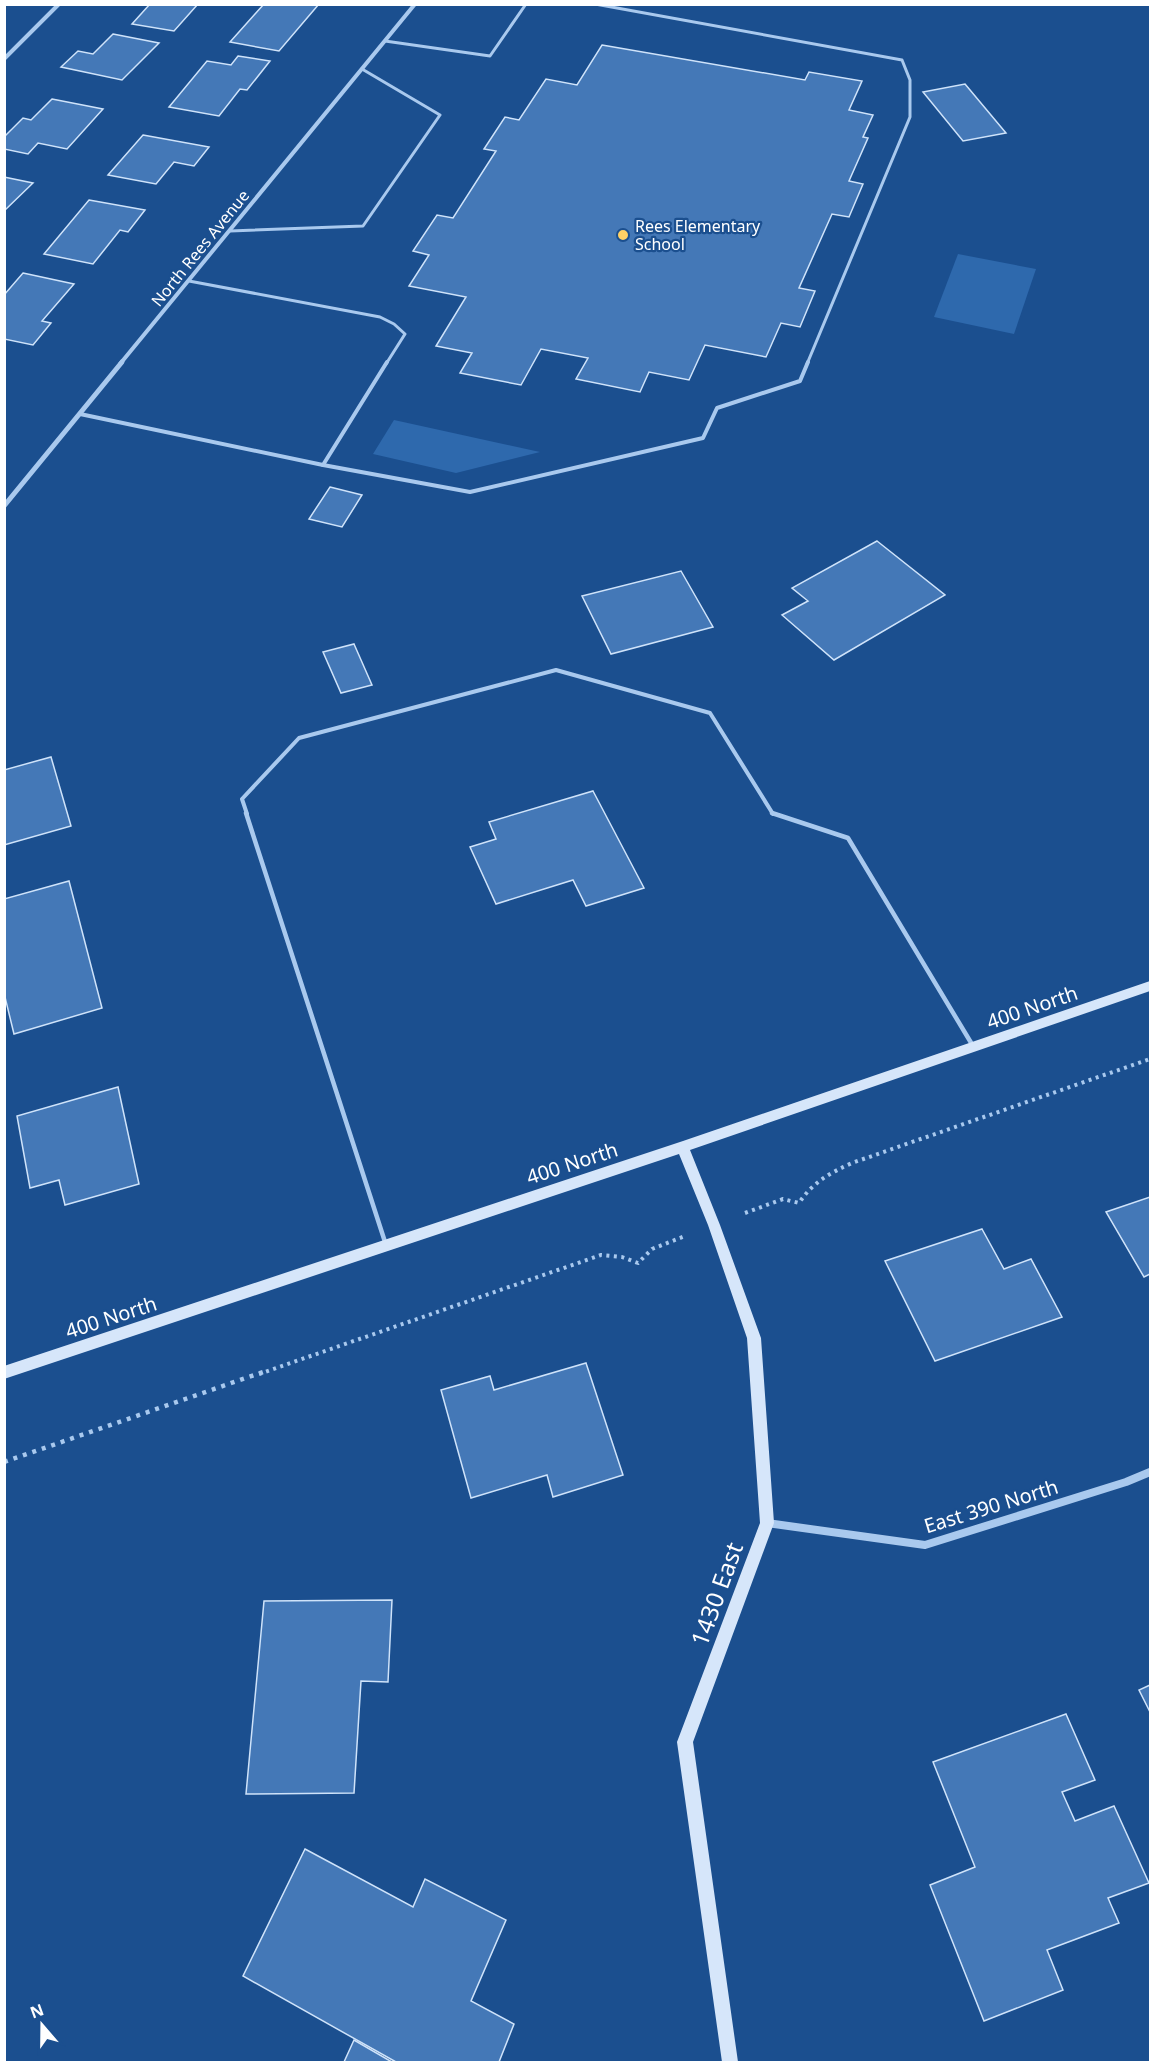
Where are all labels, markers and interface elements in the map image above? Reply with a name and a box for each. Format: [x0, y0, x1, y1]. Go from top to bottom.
street label: North Rees Avenue [146, 185, 254, 311]
place label: Rees Elementary School [635, 215, 761, 255]
marker: Rees Elementary School [616, 228, 630, 242]
street label: 400 North [983, 979, 1081, 1035]
street label: 400 North [523, 1136, 621, 1190]
street label: 400 North [62, 1290, 160, 1344]
street label: East 390 North [921, 1473, 1061, 1539]
street label: 1430 East [682, 1537, 750, 1650]
north arrow [12, 1995, 72, 2055]
text: N [27, 1998, 47, 2023]

